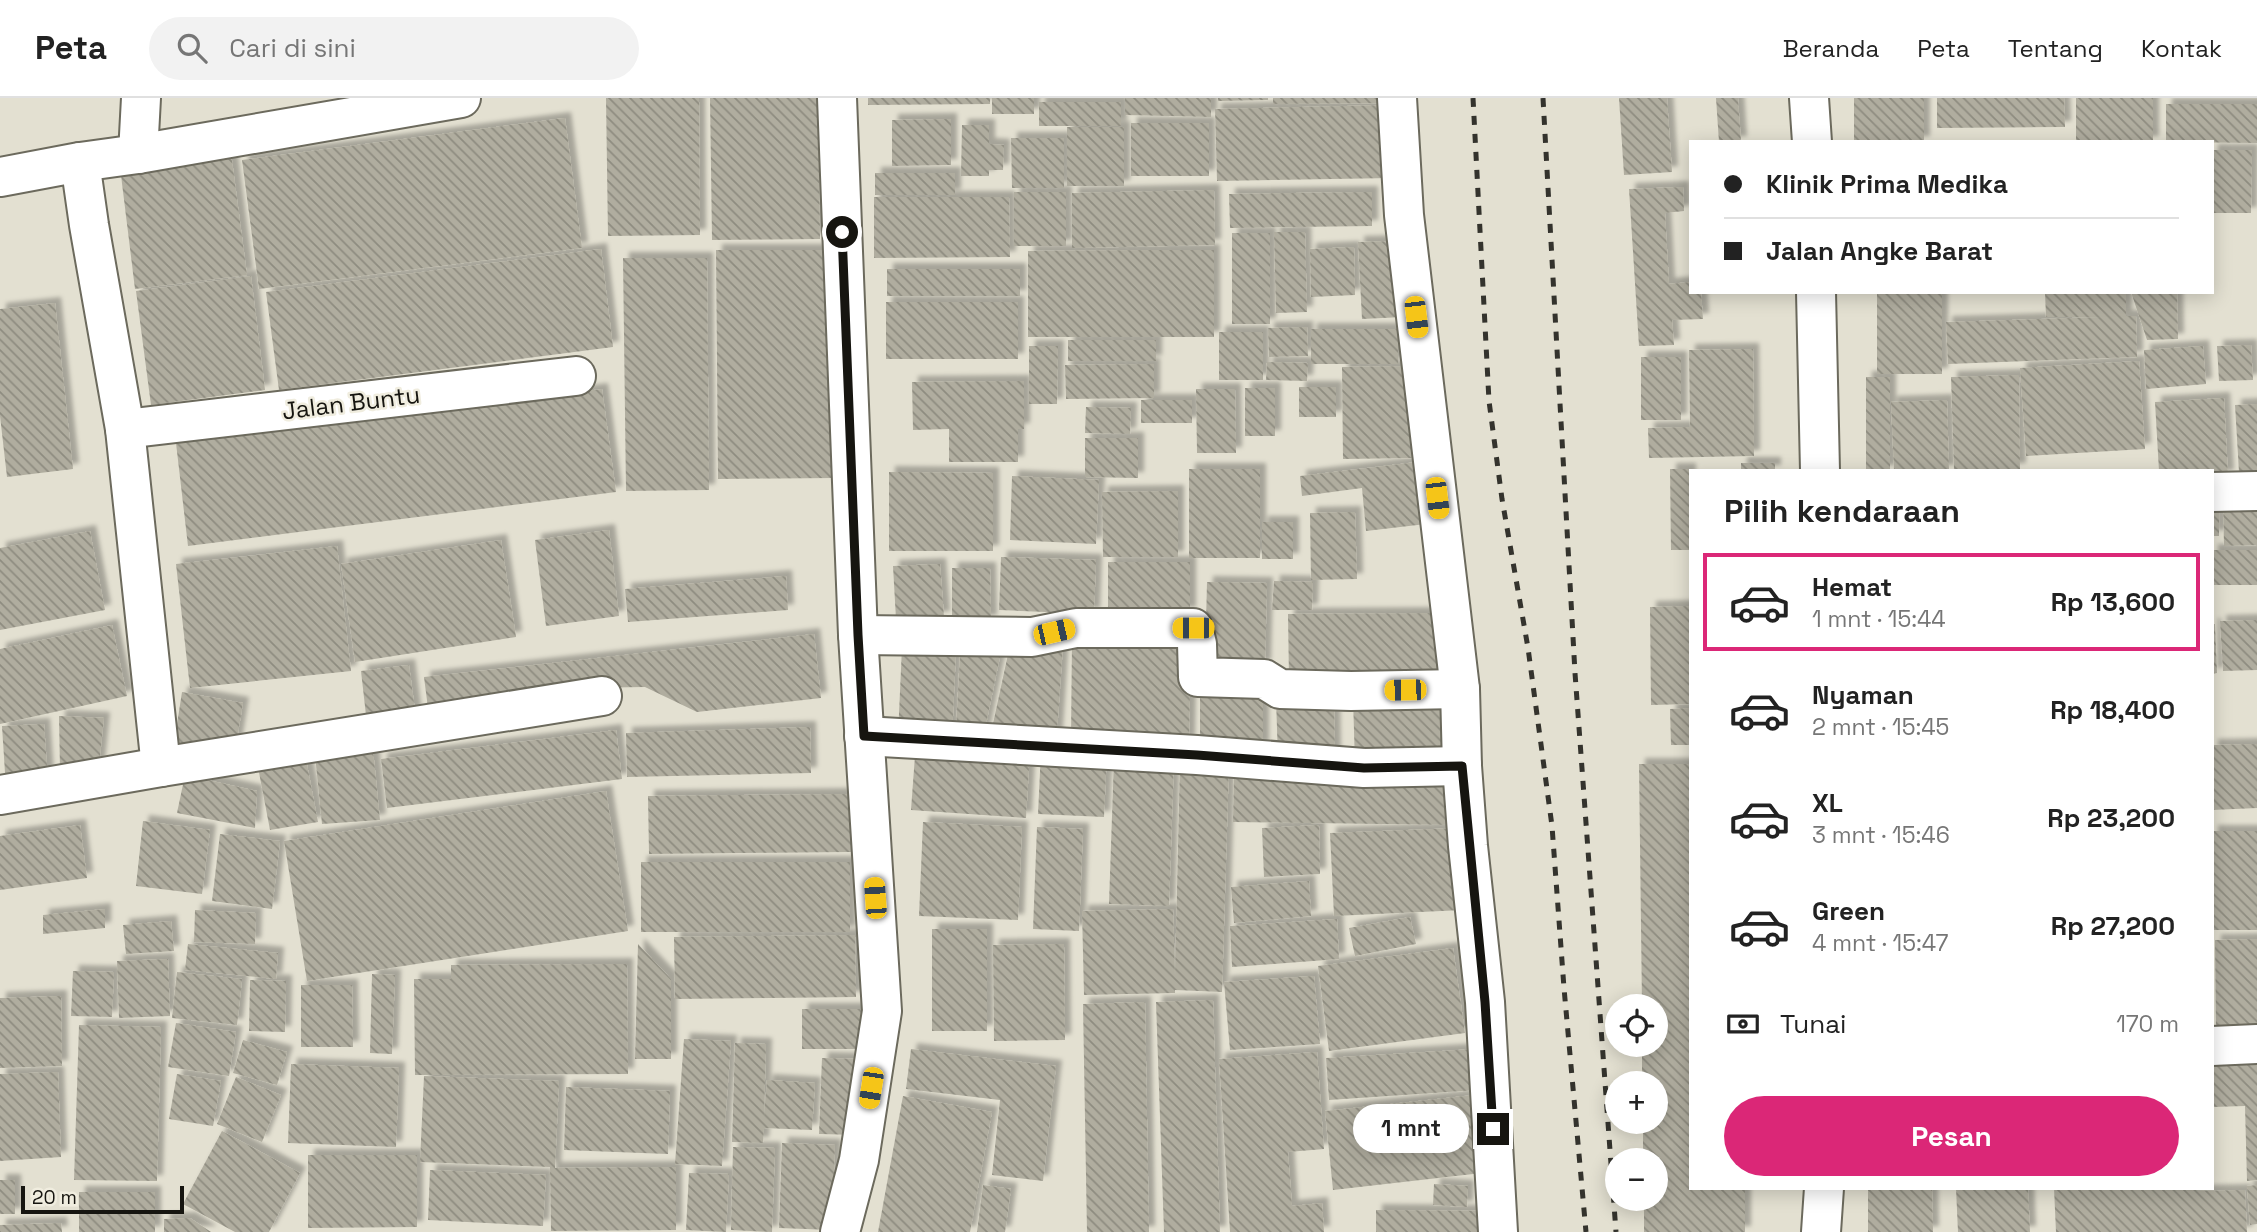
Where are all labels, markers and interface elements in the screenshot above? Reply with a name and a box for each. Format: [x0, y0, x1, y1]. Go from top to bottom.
search box [149, 17, 639, 80]
text: Peta [35, 27, 107, 69]
icon: search [173, 29, 211, 67]
text: Cari di sini [229, 31, 356, 65]
text: Beranda [1783, 33, 1879, 64]
text: Peta [1917, 33, 1970, 64]
text: Tentang [2008, 33, 2103, 64]
text: Kontak [2141, 33, 2222, 64]
text: Klinik Prima Medika [1766, 167, 2008, 201]
route start [826, 216, 858, 248]
text: Jalan Angke Barat [1766, 234, 1993, 268]
car [1404, 295, 1429, 339]
street label: Jalan Buntu [280, 379, 422, 426]
car [1425, 476, 1450, 520]
text: Pilih kendaraan [1724, 491, 1960, 531]
text: Hemat [1812, 570, 1892, 604]
icon: car [1728, 571, 1791, 634]
text: Rp 13,600 [2051, 585, 2175, 619]
text: 1 mnt · 15:44 [1812, 604, 1946, 634]
car [1032, 617, 1077, 647]
car [1173, 618, 1215, 639]
text: Nyaman [1812, 678, 1914, 712]
car [1384, 679, 1427, 701]
icon: car [1728, 679, 1791, 742]
text: Rp 18,400 [2050, 693, 2175, 727]
text: 2 mnt · 15:45 [1812, 712, 1949, 742]
text: XL [1812, 786, 1843, 820]
icon: car [1728, 787, 1791, 850]
text: Rp 23,200 [2047, 801, 2175, 835]
text: 3 mnt · 15:46 [1812, 820, 1950, 850]
car [864, 876, 887, 920]
text: Green [1812, 894, 1885, 928]
icon: car [1728, 895, 1791, 958]
text: Rp 27,200 [2051, 909, 2175, 943]
text: 4 mnt · 15:47 [1812, 928, 1948, 958]
map controls [1605, 994, 1668, 1211]
button: locate [1605, 994, 1668, 1057]
icon: cash [1724, 1005, 1762, 1043]
text: Tunai [1780, 1007, 1846, 1041]
text: 170 m [2116, 1009, 2179, 1039]
car [858, 1066, 885, 1110]
button: + [1605, 1071, 1668, 1134]
button: Pesan [1724, 1096, 2179, 1176]
callout: 1 mnt [1353, 1104, 1468, 1154]
text: 1 mnt [1381, 1113, 1441, 1143]
route end [1477, 1113, 1509, 1145]
button: − [1605, 1148, 1668, 1211]
scale bar [21, 1183, 184, 1215]
text: 20 m [32, 1185, 77, 1210]

